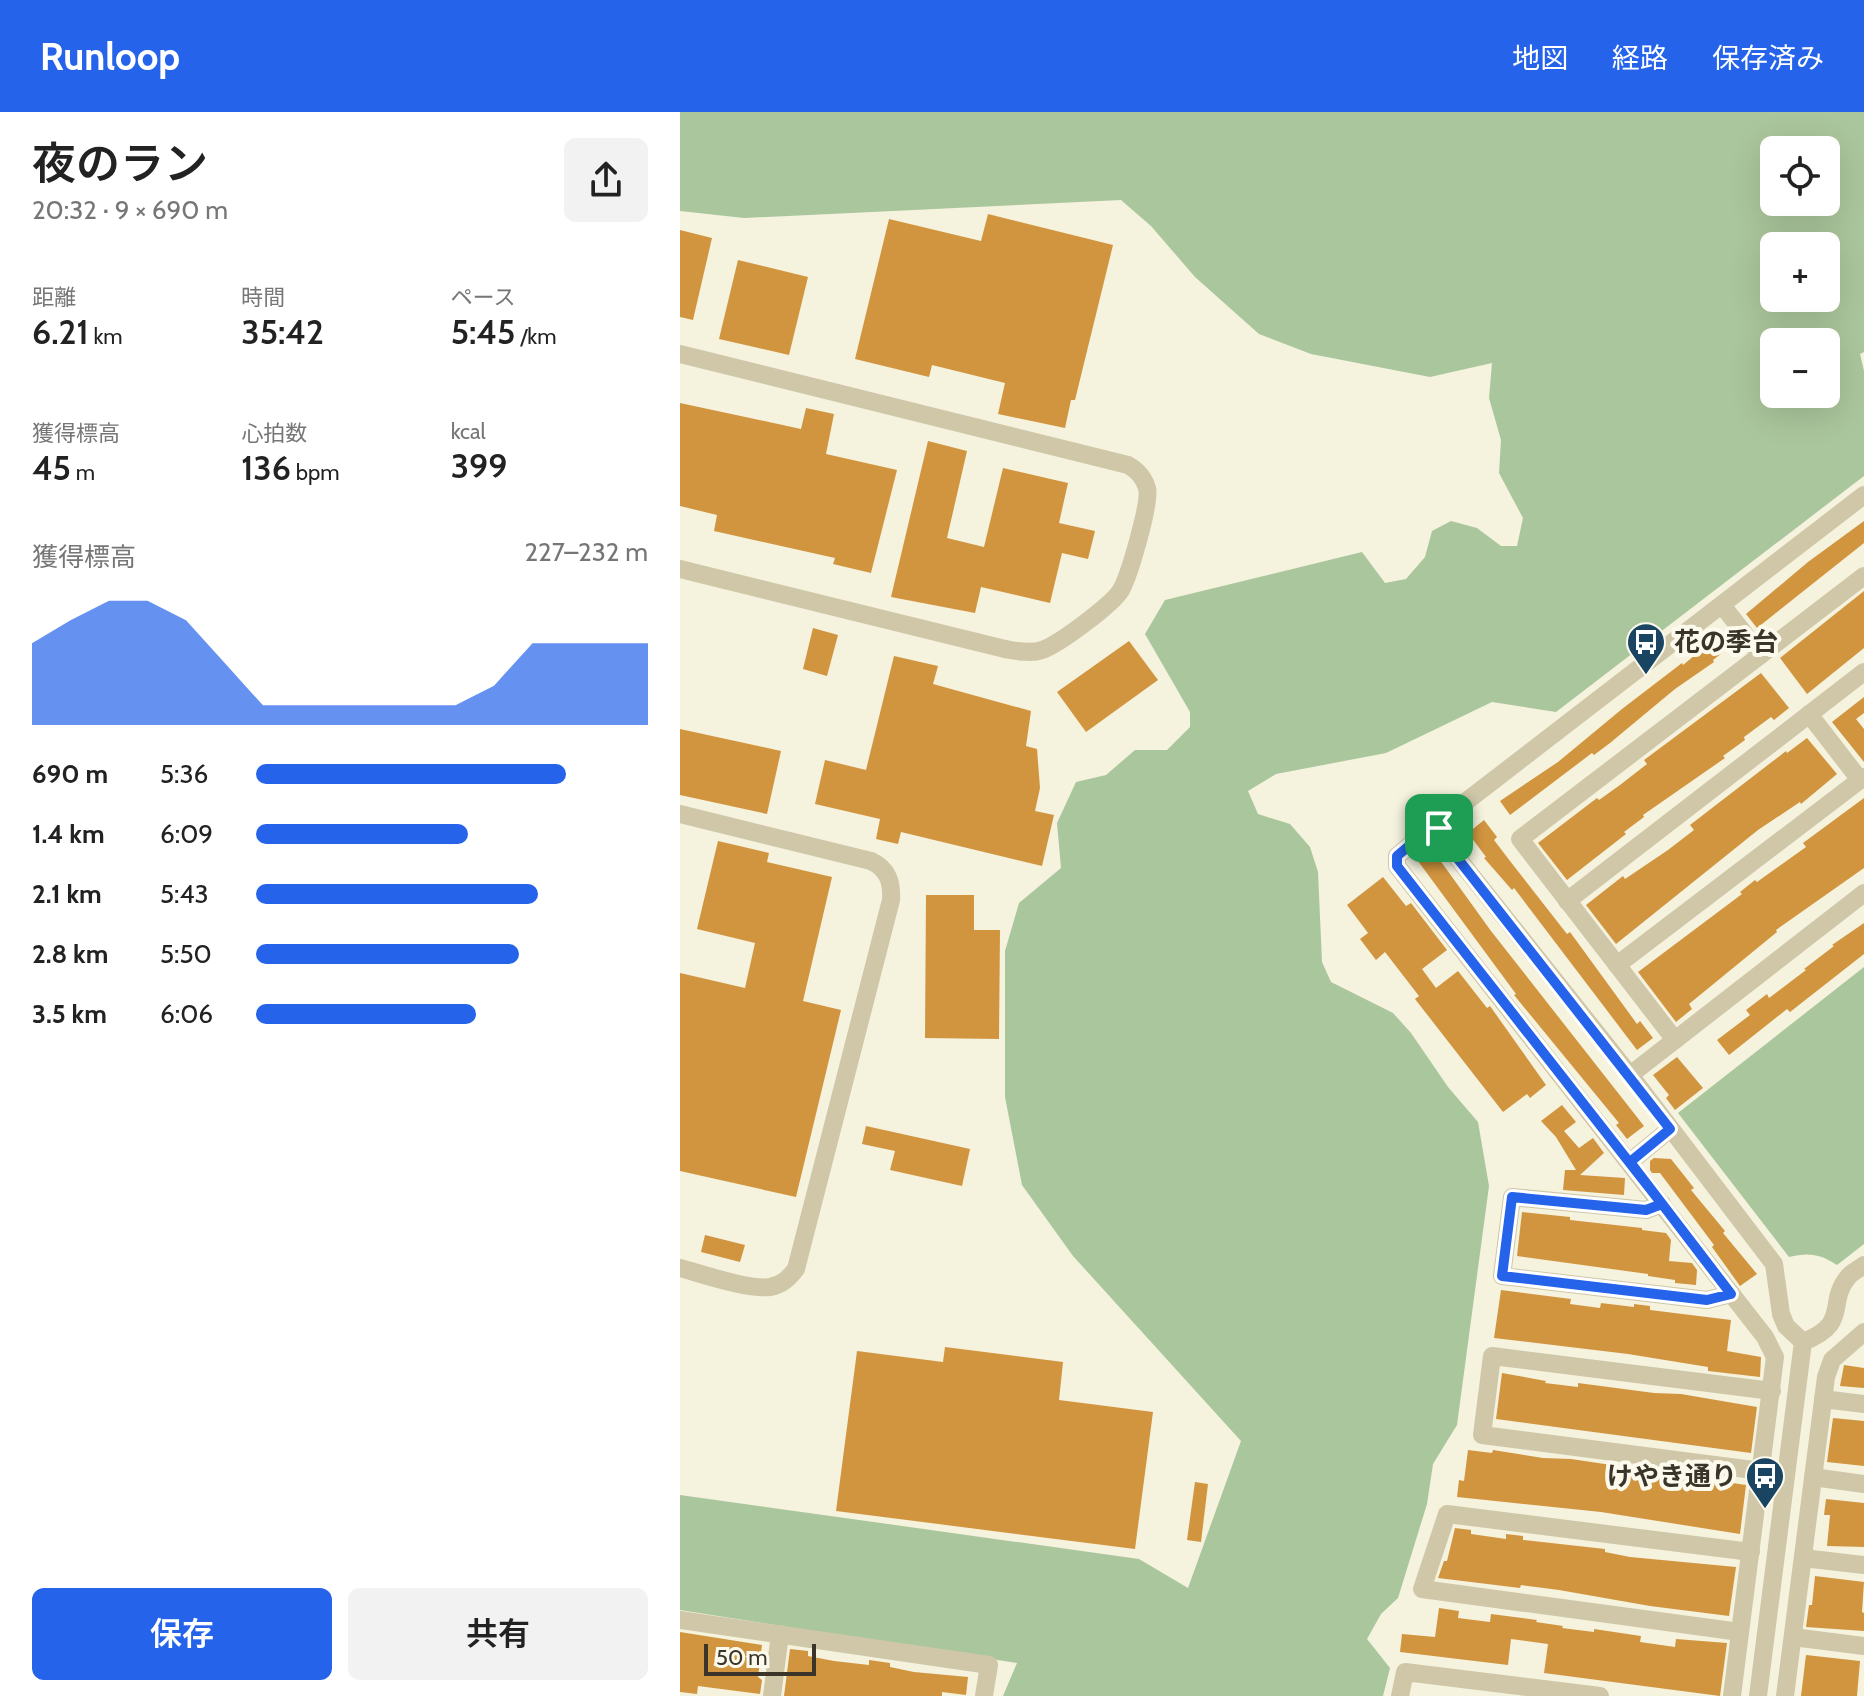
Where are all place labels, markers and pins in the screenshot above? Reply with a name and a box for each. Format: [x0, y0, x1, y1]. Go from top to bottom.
bus stop icon: 花の季台 [1625, 621, 1667, 676]
place label: 花の季台 [1674, 626, 1778, 658]
pin [1405, 794, 1473, 862]
bus stop icon: けやき通り [1744, 1455, 1786, 1510]
place label: けやき通り [1607, 1460, 1737, 1492]

